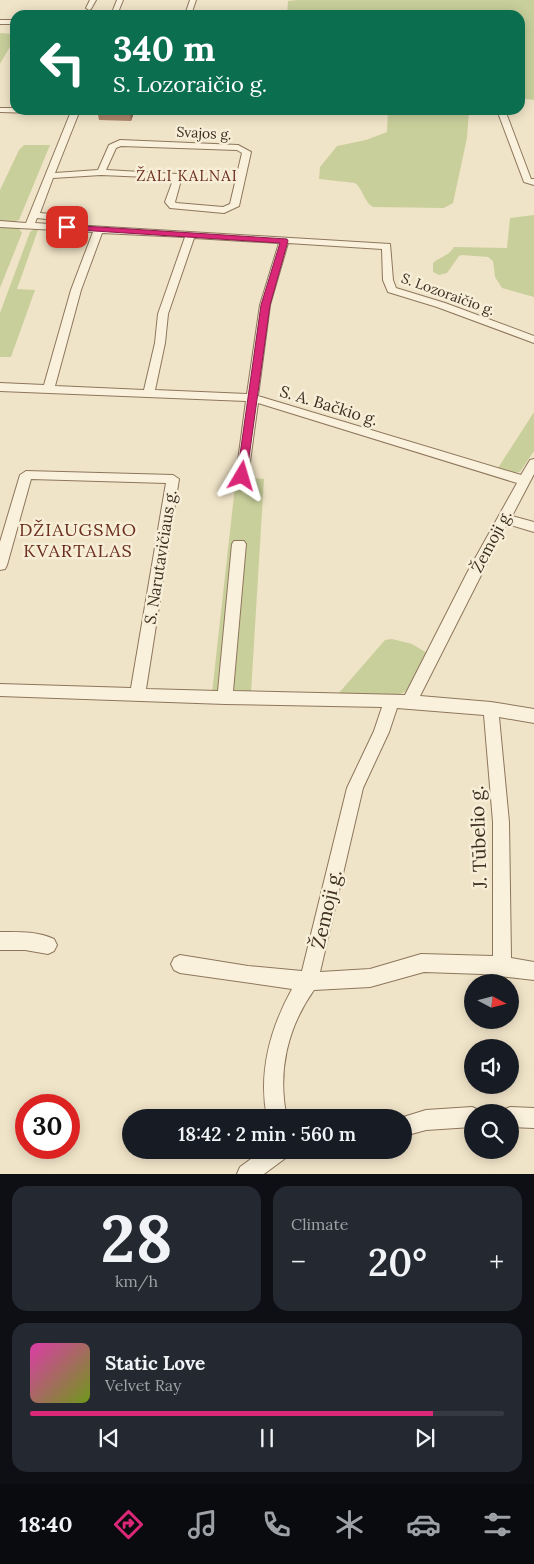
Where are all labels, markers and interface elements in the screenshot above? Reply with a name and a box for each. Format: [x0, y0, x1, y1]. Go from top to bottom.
text: 340 m [113, 26, 215, 71]
icon: left [30, 30, 95, 95]
text: S. Lozoraičio g. [113, 70, 267, 98]
street label: Svajos g. [176, 123, 232, 143]
district label: ŽALI KALNAI [136, 166, 238, 185]
pin [46, 206, 88, 248]
icon: arrive [53, 213, 81, 241]
street label: S. Lozoraičio g. [399, 269, 497, 319]
street label: S. A. Bačkio g. [278, 381, 380, 429]
position arrow [215, 449, 267, 501]
street label: S. Narutavičiaus g. [139, 488, 181, 626]
street label: Žemoji g. [466, 506, 516, 576]
district label: DŽIAUGSMO KVARTALAS [19, 518, 137, 562]
street label: J. Tūbelio g. [464, 785, 492, 890]
street label: Žemoji g. [305, 867, 347, 951]
north arrow [464, 974, 519, 1029]
map controls [464, 974, 519, 1159]
button: sound [464, 1039, 519, 1094]
speed limit sign: 30 [15, 1094, 80, 1159]
button: search [464, 1104, 519, 1159]
text: 18:42 · 2 min · 560 m [178, 1122, 356, 1146]
text: 28 [101, 1197, 172, 1280]
text: Climate [291, 1214, 348, 1234]
text: 20° [368, 1238, 427, 1286]
text: − [291, 1244, 306, 1280]
text: + [489, 1244, 504, 1280]
text: km/h [115, 1271, 158, 1291]
text: Static Love [105, 1351, 205, 1375]
text: Velvet Ray [105, 1375, 181, 1395]
icon: previous [95, 1424, 123, 1452]
icon: pause [253, 1424, 281, 1452]
icon: next [411, 1424, 439, 1452]
icon: directions [111, 1507, 146, 1542]
icon: music [185, 1507, 220, 1542]
icon: phone [259, 1507, 294, 1542]
icon: climate [332, 1507, 367, 1542]
icon: car [406, 1507, 441, 1542]
icon: filters [480, 1507, 515, 1542]
text: 18:40 [19, 1510, 72, 1538]

